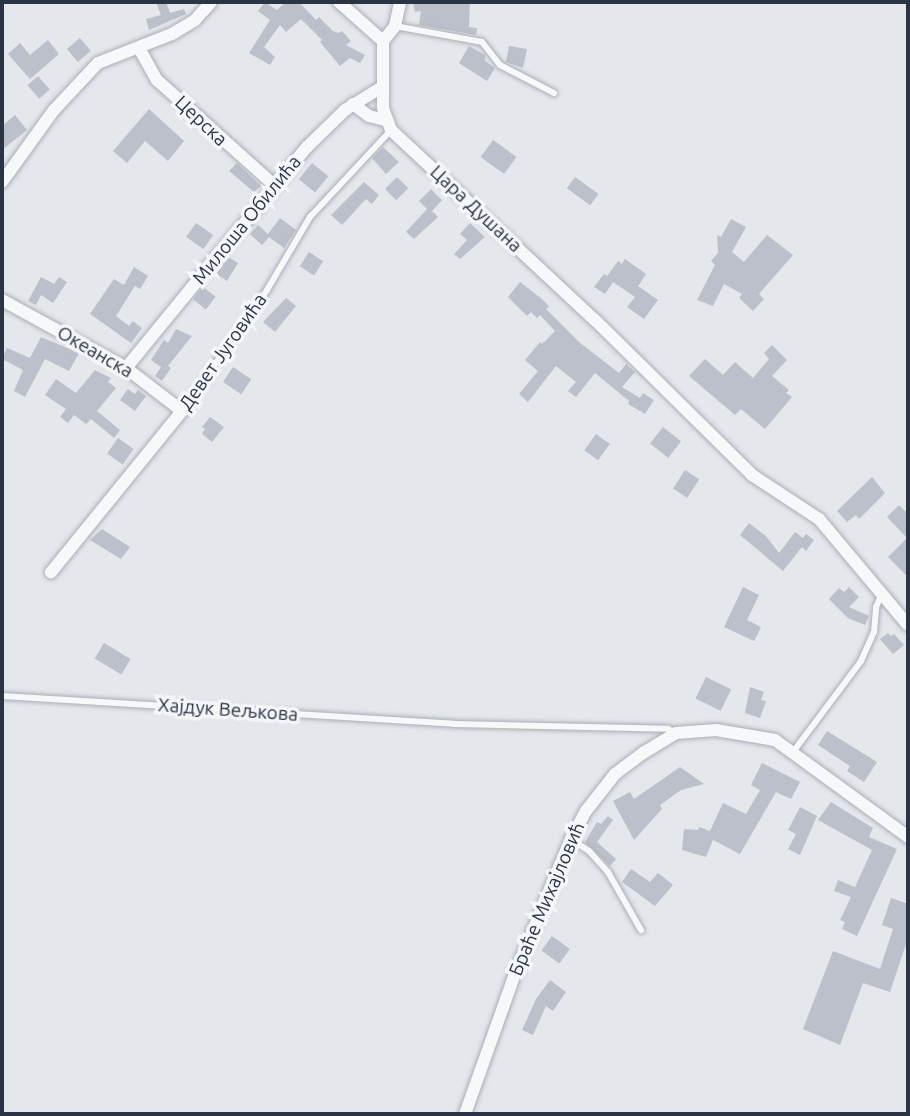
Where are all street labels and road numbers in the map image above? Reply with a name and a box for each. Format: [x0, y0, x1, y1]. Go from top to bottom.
street label: Церска [170, 91, 232, 151]
street label: Милоша Обилића [188, 151, 306, 289]
street label: Цара Душана [425, 161, 527, 257]
street label: Девет Југовића [174, 289, 272, 415]
street label: Океанска [53, 321, 137, 383]
street label: Хајдук Вељкова [157, 694, 299, 726]
street label: Браће Михајловић [504, 819, 590, 979]

